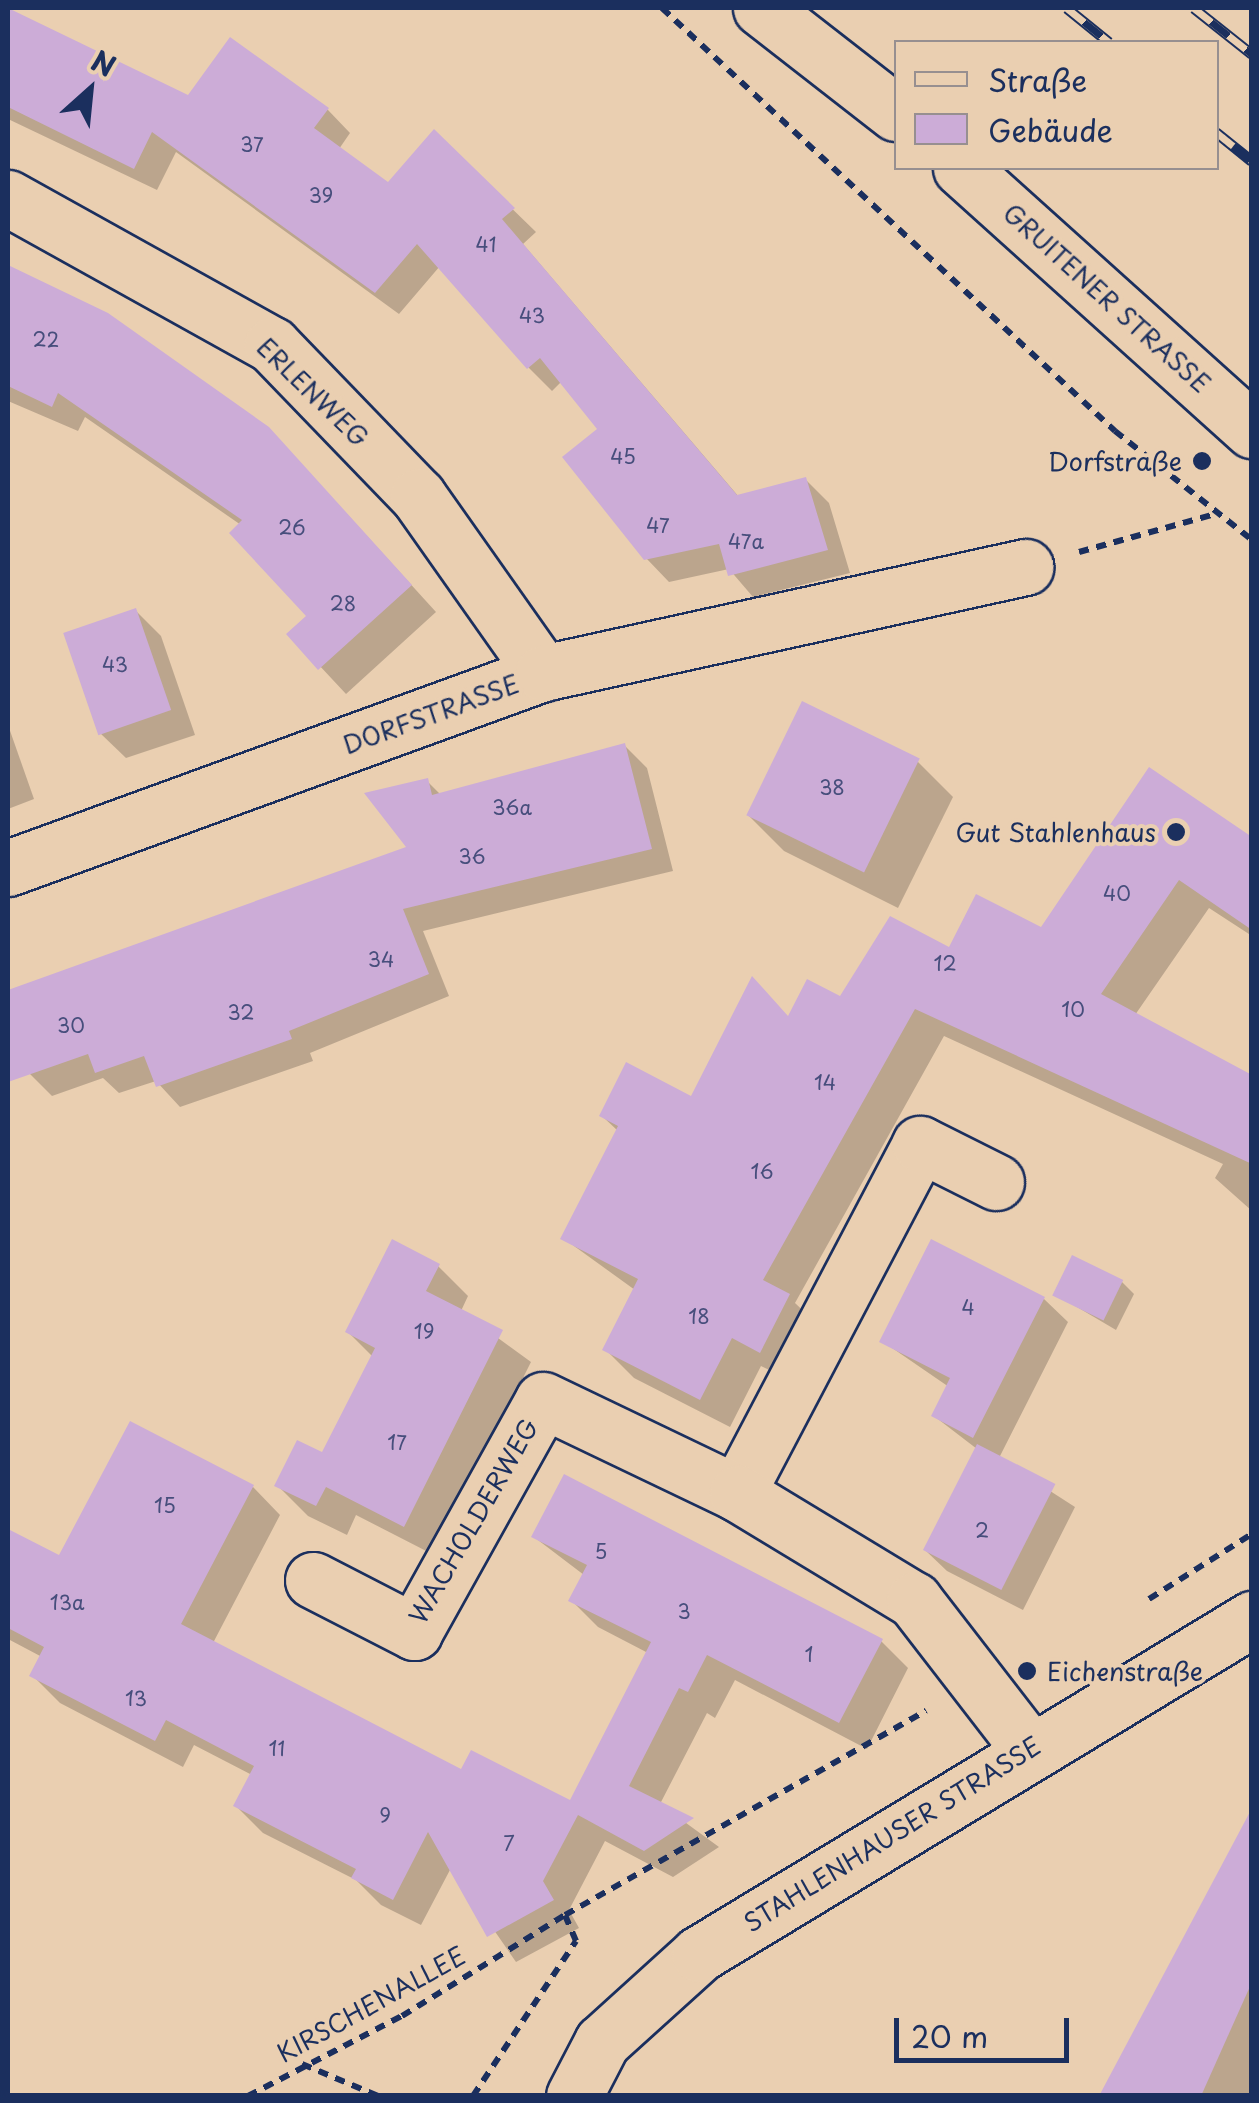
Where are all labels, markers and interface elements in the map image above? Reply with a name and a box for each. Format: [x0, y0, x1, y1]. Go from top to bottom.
text: N [84, 39, 123, 87]
north arrow [40, 40, 140, 140]
legend [894, 40, 1219, 170]
text: Straße [988, 57, 1087, 102]
text: Gebäude [988, 107, 1113, 152]
house number: 37 [240, 132, 264, 156]
house number: 39 [309, 183, 333, 207]
street label: GRUITENER STRASSE [997, 196, 1217, 400]
house number: 41 [476, 232, 496, 256]
house number: 43 [519, 303, 545, 327]
house number: 22 [33, 327, 59, 351]
street label: ERLENWEG [251, 332, 375, 452]
house number: 45 [610, 444, 636, 468]
place label: Dorfstraße [1048, 446, 1182, 476]
marker: Dorfstraße [1191, 450, 1213, 472]
house number: 47 [646, 513, 670, 537]
house number: 26 [278, 515, 306, 539]
house number: 47a [728, 529, 764, 553]
house number: 28 [330, 591, 356, 615]
house number: 43 [102, 652, 128, 676]
street label: DORFSTRASSE [339, 668, 523, 760]
house number: 38 [819, 775, 845, 799]
house number: 36a [492, 795, 532, 819]
place label: Gut Stahlenhaus [954, 817, 1156, 847]
marker: Gut Stahlenhaus [1165, 821, 1187, 843]
house number: 36 [458, 844, 486, 868]
house number: 40 [1103, 881, 1131, 905]
house number: 34 [368, 947, 394, 971]
house number: 12 [933, 951, 957, 975]
house number: 10 [1061, 997, 1085, 1021]
house number: 32 [228, 1000, 254, 1024]
house number: 30 [57, 1013, 85, 1037]
house number: 14 [814, 1070, 836, 1094]
house number: 16 [751, 1159, 773, 1183]
house number: 4 [961, 1295, 975, 1319]
house number: 18 [688, 1304, 710, 1328]
house number: 19 [414, 1319, 434, 1343]
street label: WACHOLDERWEG [402, 1413, 544, 1629]
house number: 17 [387, 1430, 407, 1454]
house number: 15 [154, 1493, 176, 1517]
house number: 2 [975, 1518, 989, 1542]
house number: 5 [595, 1539, 607, 1563]
house number: 13a [50, 1590, 84, 1614]
house number: 3 [677, 1599, 691, 1623]
house number: 1 [805, 1642, 813, 1666]
place label: Eichenstraße [1047, 1656, 1203, 1686]
marker: Eichenstraße [1016, 1660, 1038, 1682]
house number: 13 [125, 1686, 147, 1710]
street label: STAHLENHAUSER STRASSE [738, 1730, 1046, 1938]
house number: 11 [269, 1736, 285, 1760]
house number: 9 [379, 1803, 391, 1827]
house number: 7 [503, 1831, 515, 1855]
street label: KIRSCHENALLEE [272, 1940, 470, 2068]
scale bar [899, 1998, 1074, 2060]
text: 20 m [911, 2013, 988, 2058]

